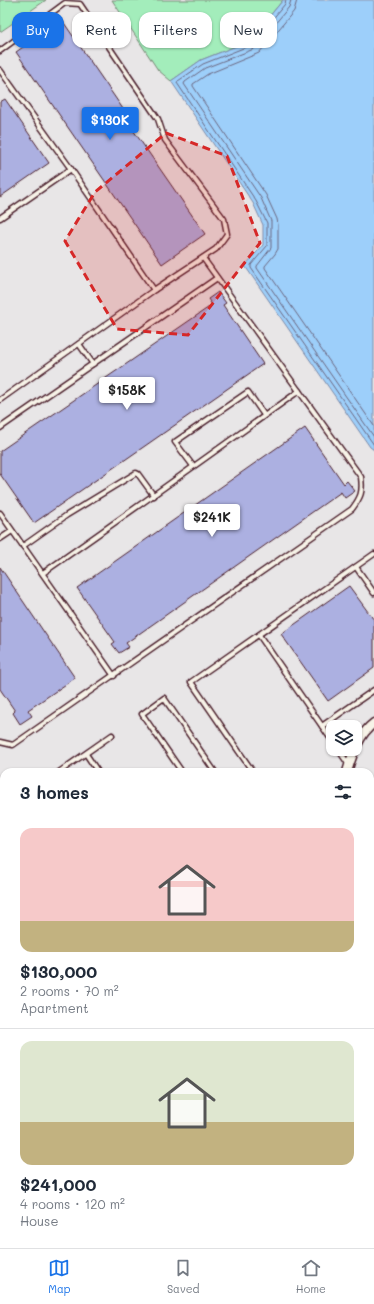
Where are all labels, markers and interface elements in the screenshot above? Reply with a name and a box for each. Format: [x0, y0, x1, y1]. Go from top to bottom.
chip: Buy [12, 12, 64, 48]
chip: Rent [72, 12, 131, 48]
chip: Filters [139, 12, 212, 48]
chip: New [220, 12, 277, 48]
pin: $130K [82, 107, 138, 141]
text: $130K [91, 111, 129, 128]
pin: $158K [99, 377, 155, 411]
text: $158K [108, 381, 146, 398]
pin: $241K [184, 504, 240, 538]
text: $241K [193, 508, 231, 525]
map controls [326, 720, 362, 756]
button: layers [326, 720, 362, 756]
text: 3 homes [20, 781, 89, 803]
icon: filters [332, 781, 354, 803]
icon: home [151, 854, 223, 926]
text: $130,000 [20, 960, 97, 982]
text: 2 rooms · 70 m² [20, 982, 119, 999]
text: Apartment [20, 999, 89, 1016]
icon: home [151, 1067, 223, 1139]
text: $241,000 [20, 1173, 96, 1195]
text: 4 rooms · 120 m² [20, 1195, 125, 1212]
text: House [20, 1212, 58, 1229]
tab: Map [48, 1257, 71, 1296]
tab: Saved [167, 1257, 200, 1296]
tab: Home [296, 1257, 326, 1296]

